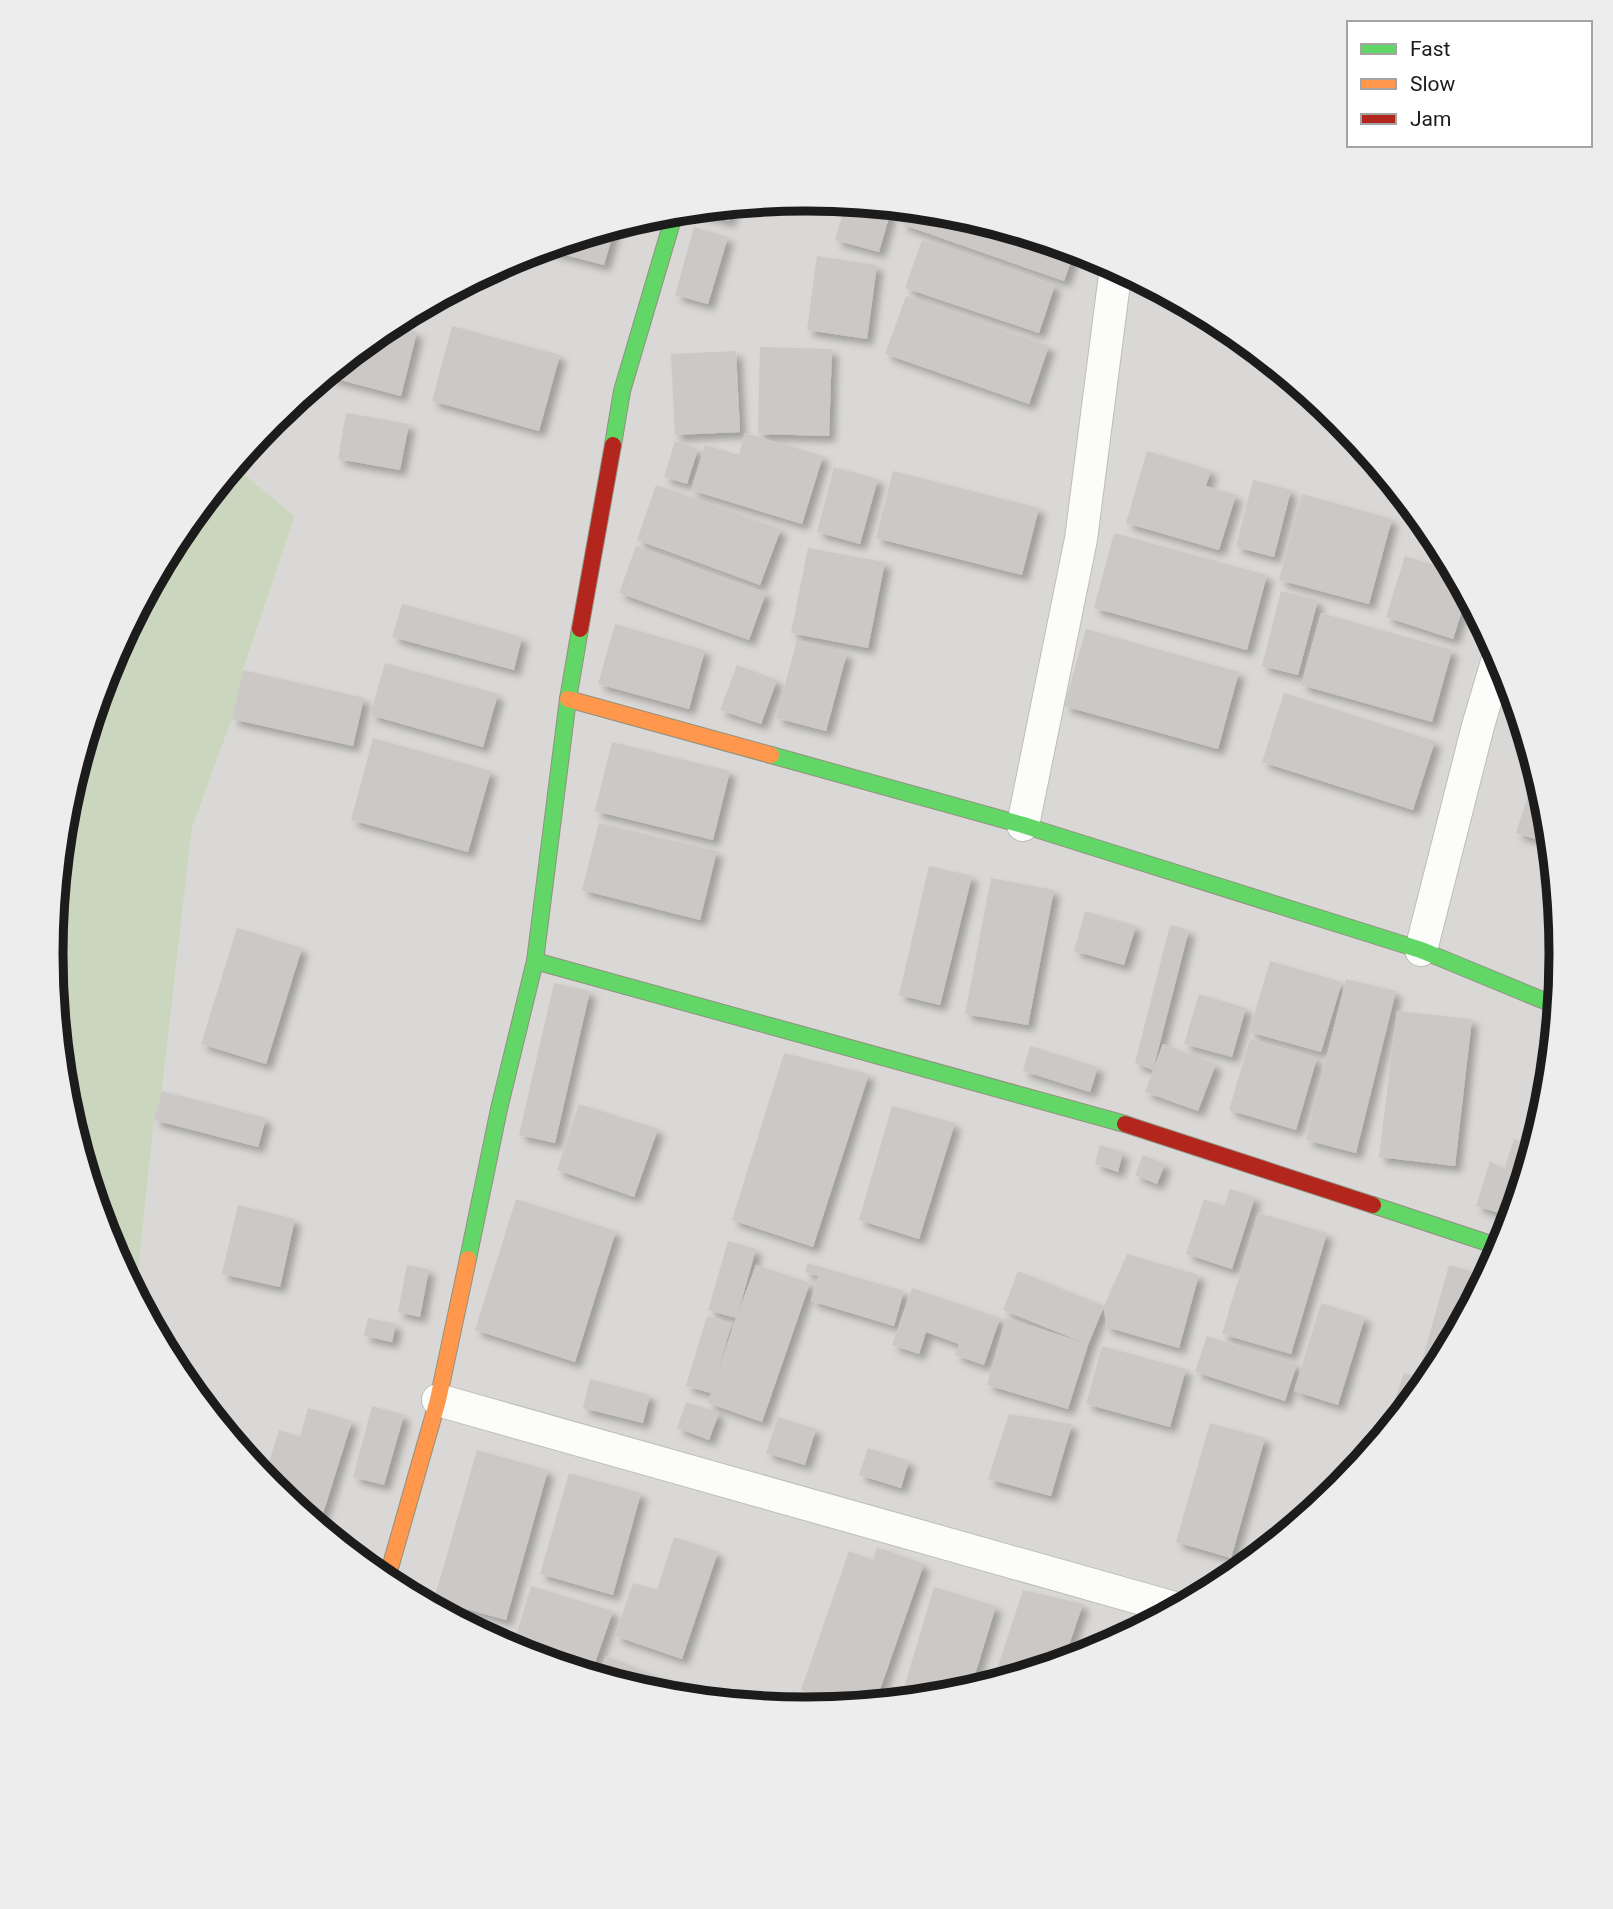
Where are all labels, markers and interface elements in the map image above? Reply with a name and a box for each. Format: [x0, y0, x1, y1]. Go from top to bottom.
legend [1347, 21, 1592, 147]
text: Fast [1410, 37, 1451, 61]
text: Slow [1410, 72, 1456, 96]
text: Jam [1410, 107, 1451, 131]

